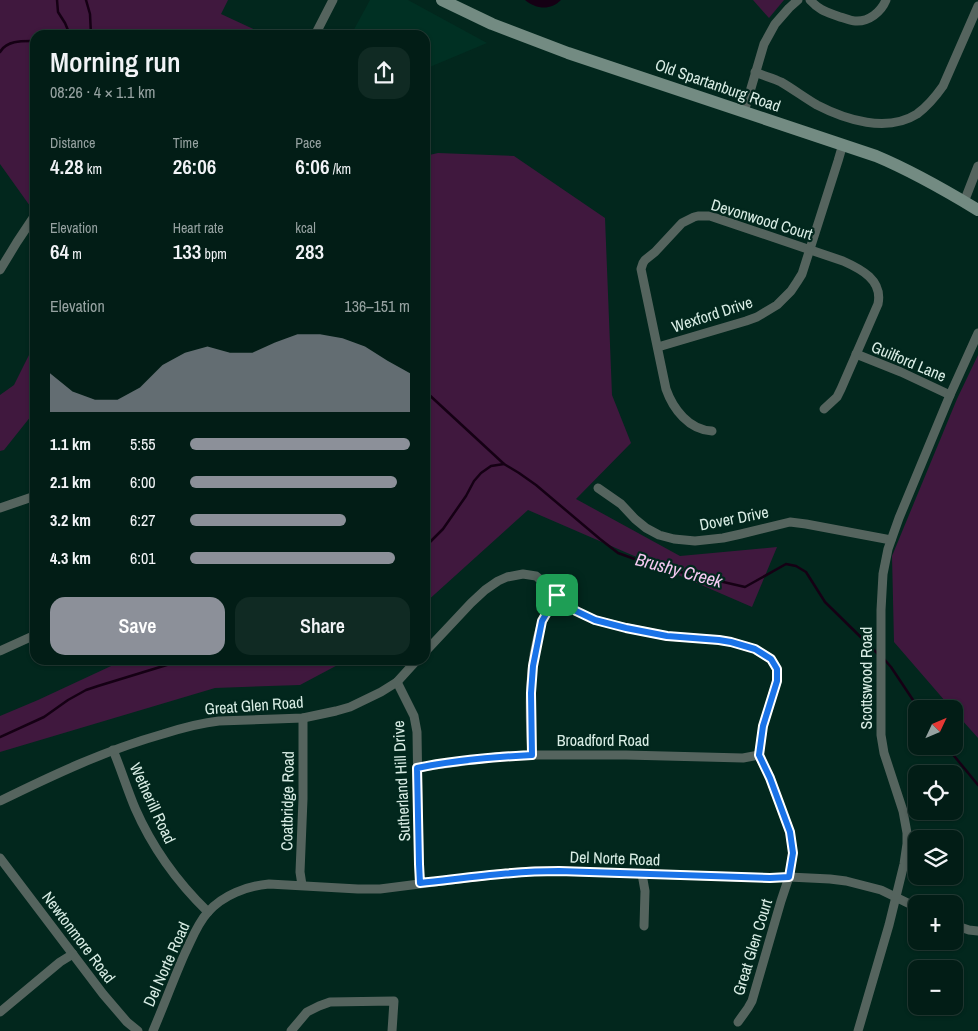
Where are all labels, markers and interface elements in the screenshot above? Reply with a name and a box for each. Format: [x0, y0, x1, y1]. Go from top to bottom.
text: Morning run [50, 43, 181, 81]
button: share [358, 47, 410, 99]
street label: Old Spartanburg Road [652, 53, 784, 117]
text: 08:26 · 4 × 1.1 km [50, 81, 155, 103]
text: Distance [50, 134, 95, 152]
text: Time [173, 134, 199, 152]
text: Pace [295, 134, 322, 152]
text: 4.28 [50, 152, 84, 181]
text: 26:06 [173, 152, 216, 181]
text: 6:06 [295, 152, 329, 181]
text: km [84, 160, 102, 178]
text: /km [329, 160, 351, 178]
street label: Devonwood Court [709, 193, 816, 245]
text: Elevation [50, 219, 98, 237]
text: Heart rate [173, 219, 224, 237]
text: kcal [295, 219, 316, 237]
text: 64 [50, 237, 69, 266]
text: 133 [173, 237, 201, 266]
text: 283 [295, 237, 324, 266]
text: m [69, 245, 82, 263]
text: bpm [201, 245, 227, 263]
street label: Wexford Drive [669, 291, 755, 337]
text: Elevation [50, 295, 105, 317]
text: 136–151 m [344, 295, 410, 317]
street label: Guilford Lane [868, 335, 950, 387]
text: 1.1 km [50, 433, 91, 455]
text: 5:55 [130, 433, 156, 455]
text: 2.1 km [50, 471, 91, 493]
text: 6:00 [130, 471, 156, 493]
street label: Dover Drive [698, 501, 770, 535]
text: 3.2 km [50, 509, 91, 531]
text: 6:27 [130, 509, 156, 531]
water label: Brushy Creek [633, 546, 726, 594]
text: 4.3 km [50, 547, 91, 569]
text: 6:01 [130, 547, 156, 569]
pin [536, 574, 578, 616]
icon: arrive [543, 581, 571, 609]
button: Save [50, 597, 225, 655]
button: Share [235, 597, 410, 655]
street label: Scottswood Road [855, 627, 877, 729]
street label: Great Glen Road [204, 691, 304, 719]
north arrow [908, 700, 962, 755]
map controls [908, 700, 963, 1015]
street label: Sutherland Hill Drive [387, 720, 415, 842]
street label: Broadford Road [557, 729, 649, 751]
street label: Coatbridge Road [275, 751, 299, 851]
street label: Wetherill Road [125, 759, 181, 847]
button: locate [908, 765, 963, 820]
button: layers [908, 830, 963, 885]
street label: Del Norte Road [569, 845, 661, 871]
street label: Newtonmore Road [37, 887, 121, 987]
button: + [908, 895, 963, 950]
street label: Great Glen Court [727, 896, 777, 998]
street label: Del Norte Road [138, 918, 194, 1010]
button: − [908, 960, 963, 1015]

